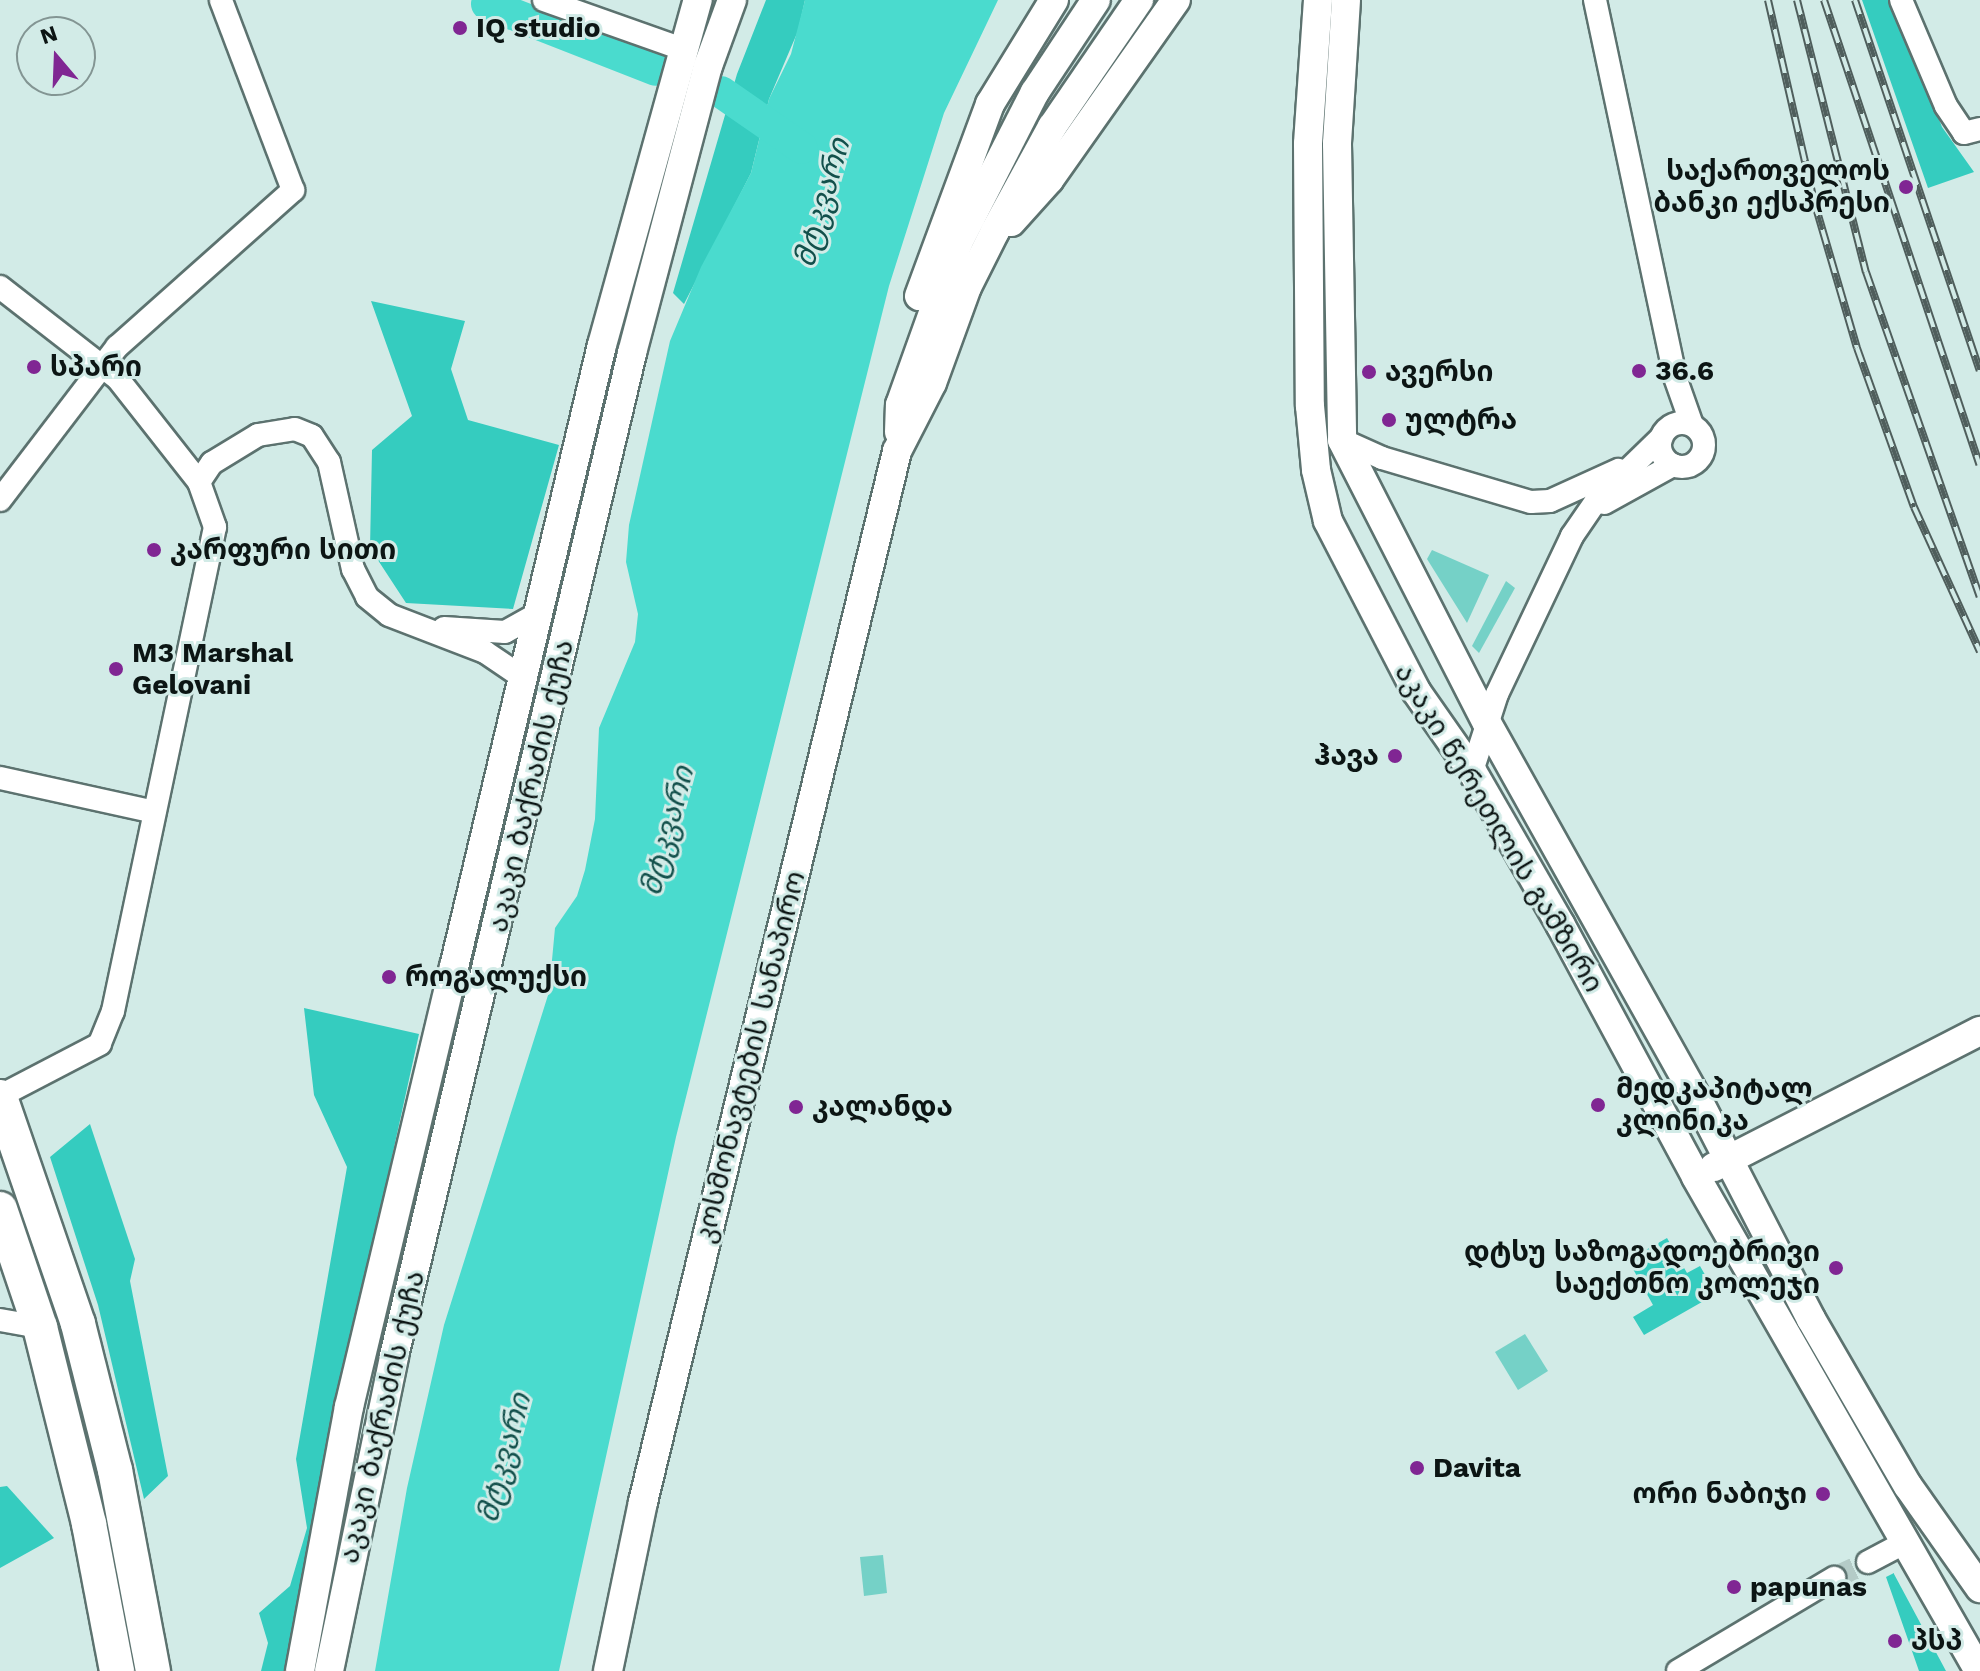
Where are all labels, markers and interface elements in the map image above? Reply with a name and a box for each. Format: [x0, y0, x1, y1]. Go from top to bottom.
place label: IQ studio [476, 11, 601, 45]
north arrow [16, 16, 96, 96]
marker: IQ studio [451, 19, 469, 37]
text: N [37, 20, 60, 49]
water label: მტკვარი [786, 134, 858, 272]
place label: საქართველოს ბანკი ექსპრესი [1654, 154, 1890, 220]
marker: საქართველოს ბანკი ექსპრესი [1897, 178, 1915, 196]
place label: სპარი [50, 350, 142, 384]
place label: 36.6 [1655, 354, 1714, 388]
place label: ავერსი [1385, 355, 1493, 389]
marker: სპარი [25, 358, 43, 376]
marker: 36.6 [1630, 362, 1648, 380]
marker: ავერსი [1360, 363, 1378, 381]
place label: ულტრა [1405, 403, 1517, 437]
marker: ულტრა [1380, 411, 1398, 429]
place label: კარფური სითი [170, 533, 396, 567]
marker: კარფური სითი [145, 541, 163, 559]
place label: M3 Marshal Gelovani [132, 636, 293, 702]
street label: აკაკი ბაქრაძის ქუჩა [481, 637, 581, 935]
street label: აკაკი წერეთლის გამზირი [1387, 657, 1611, 999]
marker: M3 Marshal Gelovani [107, 660, 125, 678]
place label: ჰავა [1314, 739, 1379, 773]
marker: ჰავა [1386, 747, 1404, 765]
water label: მტკვარი [632, 762, 702, 900]
street label: კოსმონავტების სანაპირო [687, 868, 813, 1246]
place label: როგალუქსი [405, 960, 587, 994]
marker: როგალუქსი [380, 968, 398, 986]
place label: მედკაპიტალ კლინიკა [1616, 1072, 1813, 1138]
place label: კალანდა [812, 1090, 953, 1124]
marker: მედკაპიტალ კლინიკა [1587, 1094, 1609, 1116]
marker: კალანდა [787, 1098, 805, 1116]
place label: დტსუ საზოგადოებრივი საექთნო კოლეჯი [1464, 1235, 1820, 1301]
marker: დტსუ საზოგადოებრივი საექთნო კოლეჯი [1827, 1259, 1845, 1277]
street label: აკაკი ბაქრაძის ქუჩა [332, 1268, 432, 1566]
water label: მტკვარი [469, 1389, 539, 1527]
place label: Davita [1433, 1451, 1521, 1485]
marker: Davita [1408, 1459, 1426, 1477]
place label: ორი ნაბიჯი [1633, 1477, 1807, 1511]
marker: ორი ნაბიჯი [1814, 1485, 1832, 1503]
place label: papunas [1750, 1570, 1867, 1604]
marker: papunas [1725, 1578, 1743, 1596]
place label: პსპ [1911, 1624, 1962, 1658]
marker: პსპ [1886, 1632, 1904, 1650]

